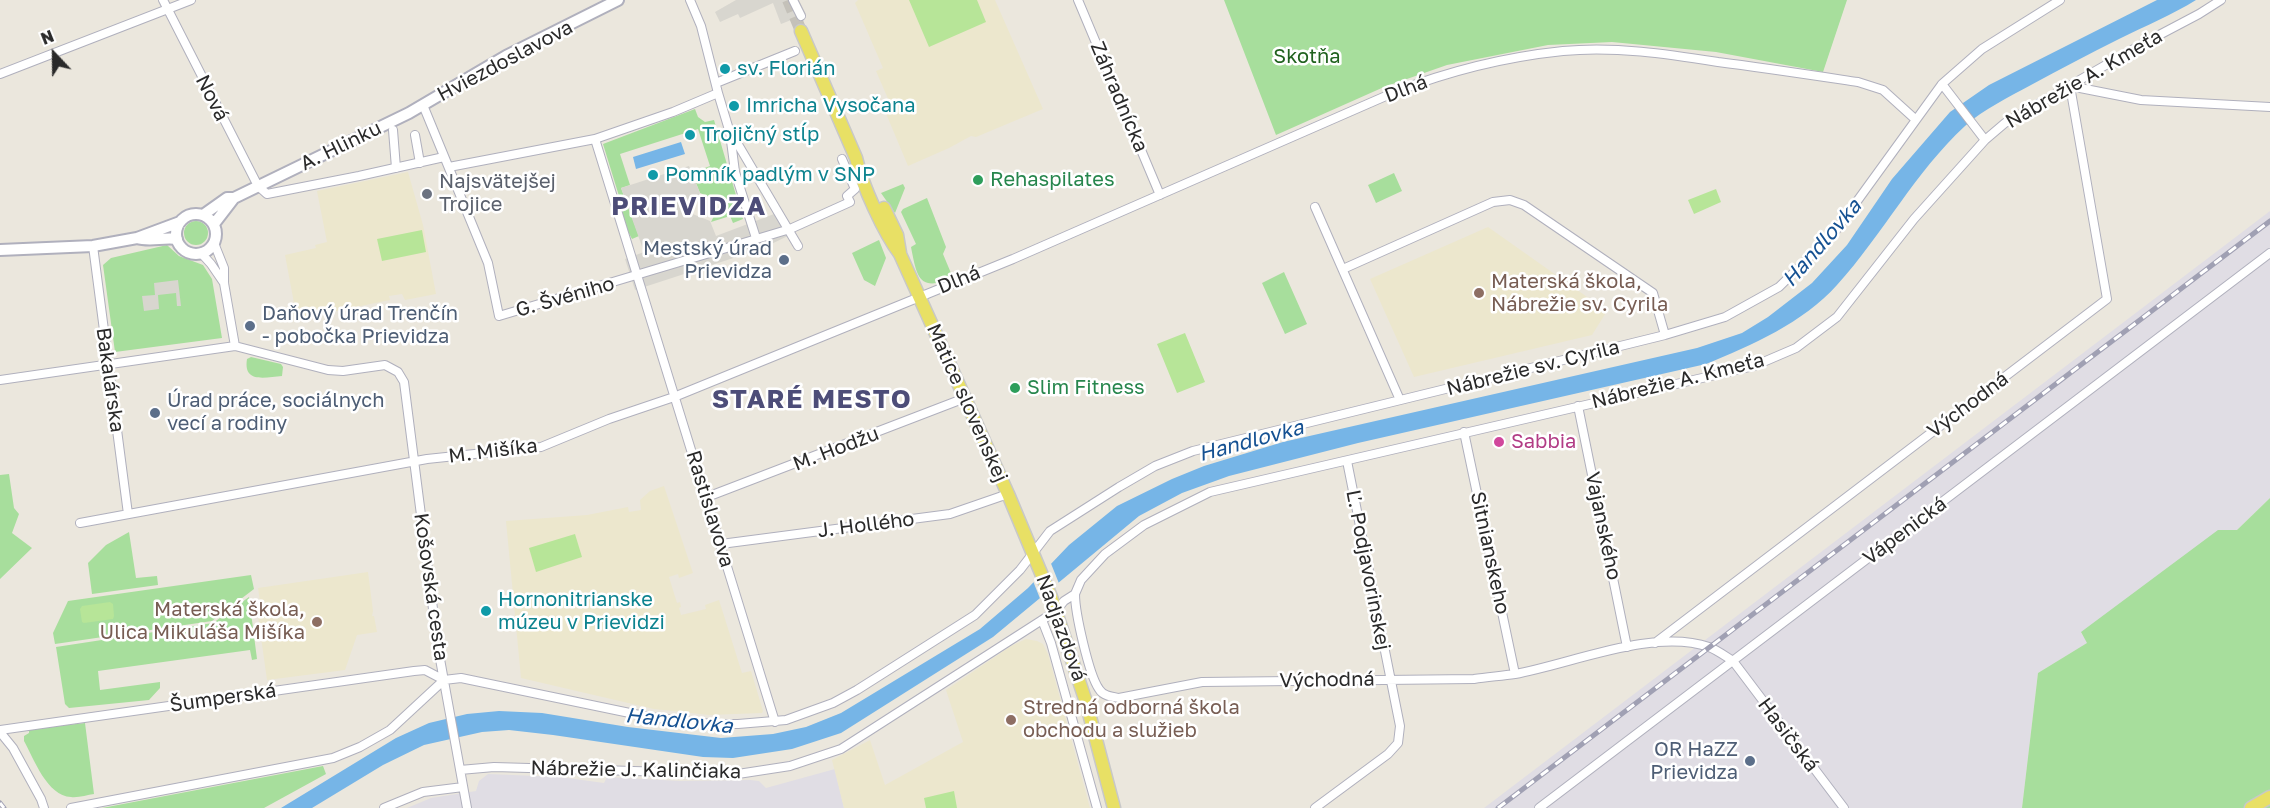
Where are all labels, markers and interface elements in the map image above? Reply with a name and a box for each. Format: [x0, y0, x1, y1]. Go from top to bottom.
street label: Hviezdoslavova [433, 15, 577, 107]
north arrow [24, 24, 84, 84]
street label: Nábrežie A. Kmeťa [2001, 24, 2167, 134]
text: N [38, 26, 57, 49]
street label: Záhradnícka [1085, 38, 1153, 156]
park label: Skotňa [1273, 45, 1341, 69]
place label: sv. Florián [737, 57, 835, 81]
marker: sv. Florián [718, 62, 732, 76]
street label: Dlhá [1381, 70, 1431, 108]
street label: Nová [190, 71, 234, 125]
place label: Imricha Vysočana [746, 94, 916, 118]
marker: Imricha Vysočana [727, 99, 741, 113]
street label: A. Hlinku [297, 116, 385, 176]
place label: Trojičný stĺp [702, 123, 819, 147]
marker: Trojičný stĺp [683, 128, 697, 142]
place label: Pomník padlým v SNP [665, 163, 875, 187]
marker: Pomník padlým v SNP [646, 168, 660, 182]
place label: Rehaspilates [990, 168, 1115, 192]
place label: Najsvätejšej Trojice [439, 170, 556, 217]
marker: Rehaspilates [971, 173, 985, 187]
marker: Najsvätejšej Trojice [420, 187, 434, 201]
district label: PRIEVIDZA [611, 191, 767, 223]
water label: Handlovka [1777, 194, 1867, 292]
place label: Mestský úrad Prievidza [643, 237, 772, 284]
marker: Mestský úrad Prievidza [777, 253, 791, 267]
street label: Dlhá [934, 261, 984, 299]
place label: Materská škola, Nábrežie sv. Cyrila [1491, 270, 1668, 317]
street label: G. Švéniho [513, 271, 617, 323]
marker: Materská škola, Nábrežie sv. Cyrila [1472, 286, 1486, 300]
place label: Daňový úrad Trenčín - pobočka Prievidza [262, 302, 458, 349]
marker: Daňový úrad Trenčín - pobočka Prievidza [243, 319, 257, 333]
street label: Matice slovenskej [921, 320, 1013, 486]
street label: Bakalárska [91, 326, 129, 434]
street label: Nábrežie sv. Cyrila [1444, 335, 1622, 401]
street label: Nábrežie A. Kmeťa [1589, 348, 1767, 414]
street label: Východná [1923, 367, 2013, 443]
place label: Slim Fitness [1027, 376, 1145, 400]
marker: Slim Fitness [1008, 381, 1022, 395]
district label: STARÉ MESTO [712, 384, 912, 416]
place label: Úrad práce, sociálnych vecí a rodiny [167, 389, 385, 436]
marker: Úrad práce, sociálnych vecí a rodiny [148, 406, 162, 420]
water label: Handlovka [1196, 415, 1306, 467]
street label: M. Hodžu [790, 422, 882, 476]
place label: Sabbia [1511, 430, 1576, 454]
street label: M. Mišíka [447, 434, 539, 468]
marker: Sabbia [1492, 435, 1506, 449]
street label: Rastislavova [681, 448, 739, 570]
street label: Vajanského [1580, 470, 1626, 582]
street label: Ľ. Podjavorinskej [1341, 488, 1395, 652]
street label: Sitnianskeho [1465, 489, 1515, 617]
street label: Vápenická [1859, 492, 1951, 570]
street label: J. Hollého [816, 507, 916, 543]
street label: Košovská cesta [409, 511, 453, 663]
street label: Nadjazdová [1031, 572, 1091, 684]
place label: Hornonitrianske múzeu v Prievidzi [498, 588, 665, 635]
place label: Materská škola, Ulica Mikuláša Mišíka [100, 598, 305, 645]
marker: Hornonitrianske múzeu v Prievidzi [479, 604, 493, 618]
marker: Materská škola, Ulica Mikuláša Mišíka [310, 615, 324, 629]
street label: Východná [1279, 667, 1375, 693]
street label: Šumperská [168, 679, 278, 717]
street label: Hasičská [1752, 693, 1824, 777]
place label: Stredná odborná škola obchodu a služieb [1023, 696, 1240, 743]
water label: Handlovka [624, 703, 734, 739]
marker: Stredná odborná škola obchodu a služieb [1004, 713, 1018, 727]
place label: OR HaZZ Prievidza [1650, 738, 1738, 785]
marker: OR HaZZ Prievidza [1743, 754, 1757, 768]
street label: Nábrežie J. Kalinčiaka [531, 756, 741, 784]

